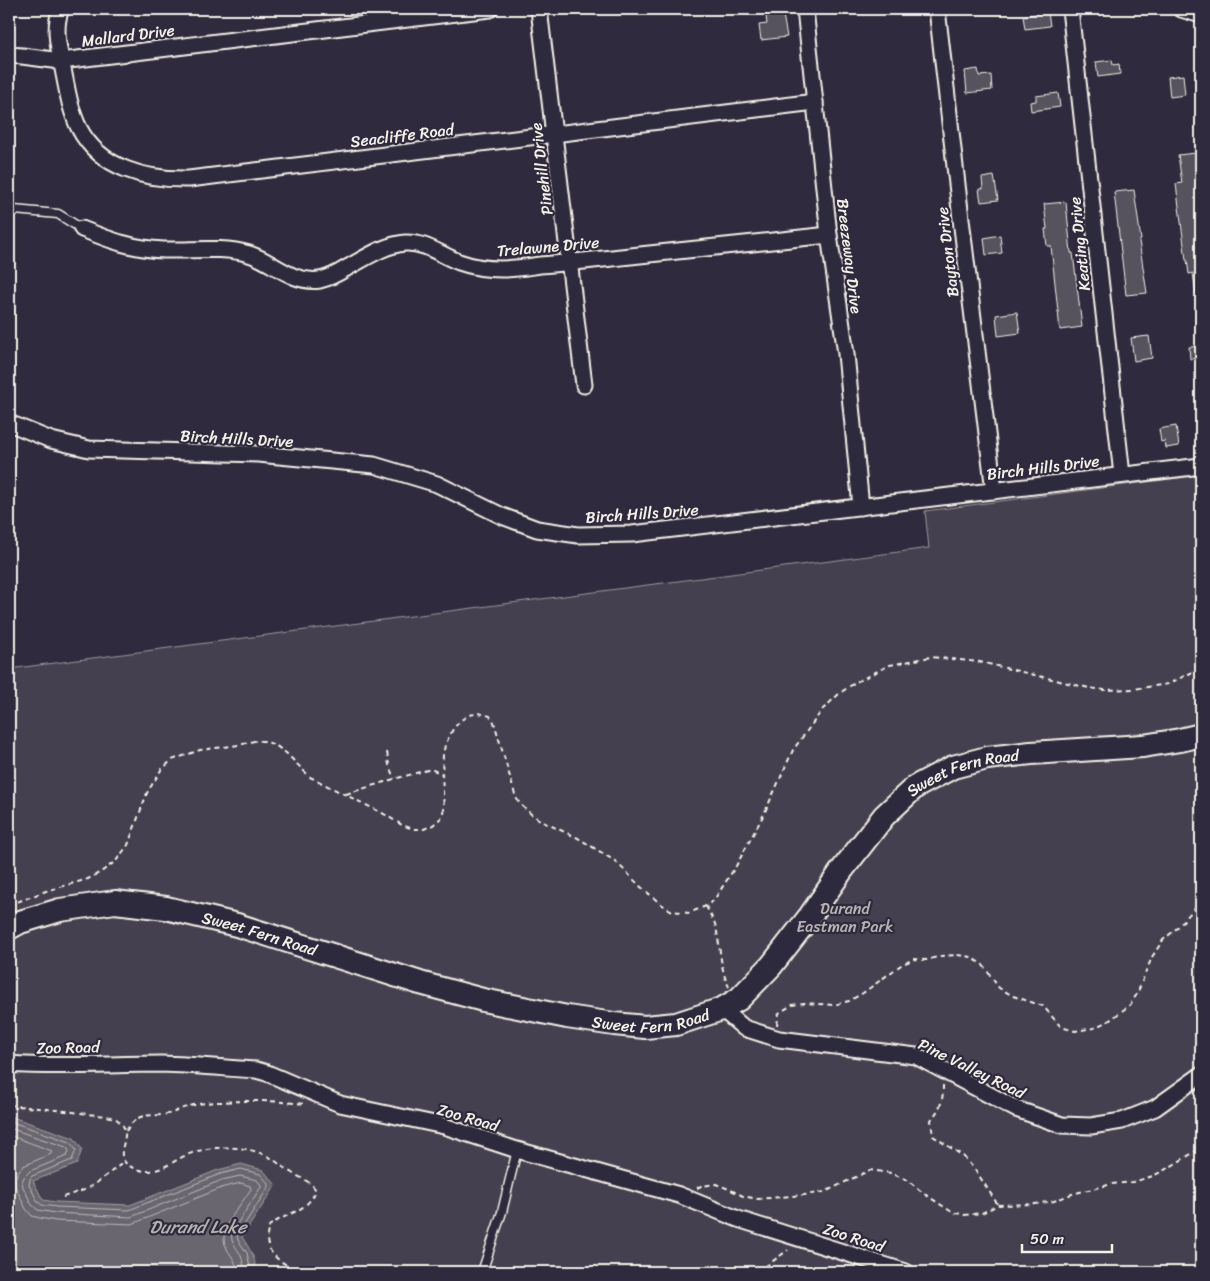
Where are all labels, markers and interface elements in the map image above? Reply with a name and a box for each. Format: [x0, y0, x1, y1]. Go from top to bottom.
street label: Mallard Drive [80, 15, 176, 56]
street label: Seacliffe Road [349, 115, 457, 156]
street label: Pinehill Drive [521, 121, 562, 217]
street label: Keating Drive [1060, 195, 1099, 292]
street label: Breezeway Drive [828, 197, 871, 316]
street label: Bayton Drive [928, 205, 967, 299]
street label: Trelawne Drive [496, 228, 600, 265]
street label: Birch Hills Drive [180, 421, 294, 456]
street label: Birch Hills Drive [985, 446, 1101, 489]
street label: Birch Hills Drive [584, 495, 700, 532]
street label: Sweet Fern Road [899, 740, 1022, 804]
park label: Durand Eastman Park [796, 894, 894, 941]
street label: Sweet Fern Road [199, 903, 322, 965]
street label: Sweet Fern Road [590, 1000, 715, 1042]
street label: Pine Valley Road [913, 1030, 1032, 1108]
street label: Zoo Road [36, 1032, 101, 1063]
street label: Zoo Road [433, 1095, 504, 1141]
water label: Durand Lake [150, 1211, 248, 1243]
street label: Zoo Road [819, 1214, 890, 1262]
scale bar [1022, 1221, 1112, 1253]
text: 50 m [1030, 1226, 1065, 1252]

